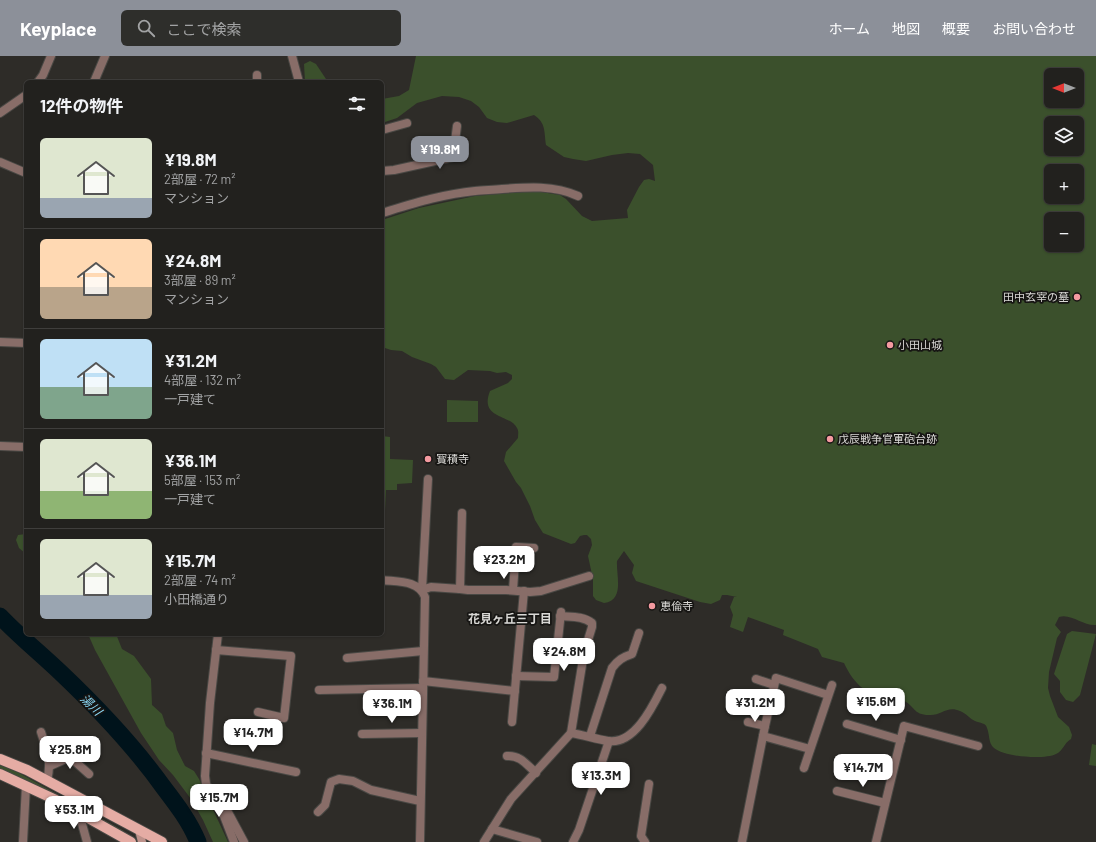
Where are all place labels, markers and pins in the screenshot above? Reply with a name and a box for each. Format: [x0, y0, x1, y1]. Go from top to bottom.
pin: ¥19.8M [407, 136, 473, 170]
place label: 田中玄宰の墓 [1003, 290, 1069, 303]
marker: 田中玄宰の墓 [1072, 292, 1082, 302]
place label: 小田山城 [898, 338, 942, 351]
marker: 小田山城 [885, 340, 895, 350]
place label: 戊辰戦争官軍砲台跡 [838, 432, 937, 445]
marker: 戊辰戦争官軍砲台跡 [825, 434, 835, 444]
place label: 寳積寺 [436, 452, 469, 465]
marker: 寳積寺 [423, 454, 433, 464]
pin: ¥23.2M [471, 546, 537, 580]
place label: 恵倫寺 [660, 599, 693, 612]
marker: 恵倫寺 [647, 601, 657, 611]
pin: ¥24.8M [531, 638, 597, 672]
pin: ¥15.6M [843, 688, 909, 722]
pin: ¥31.2M [722, 689, 788, 723]
pin: ¥36.1M [359, 690, 425, 724]
pin: ¥14.7M [220, 719, 286, 753]
pin: ¥25.8M [37, 736, 103, 770]
pin: ¥14.7M [830, 754, 896, 788]
pin: ¥13.3M [568, 762, 634, 796]
pin: ¥15.7M [186, 784, 252, 818]
pin: ¥53.1M [41, 796, 107, 830]

